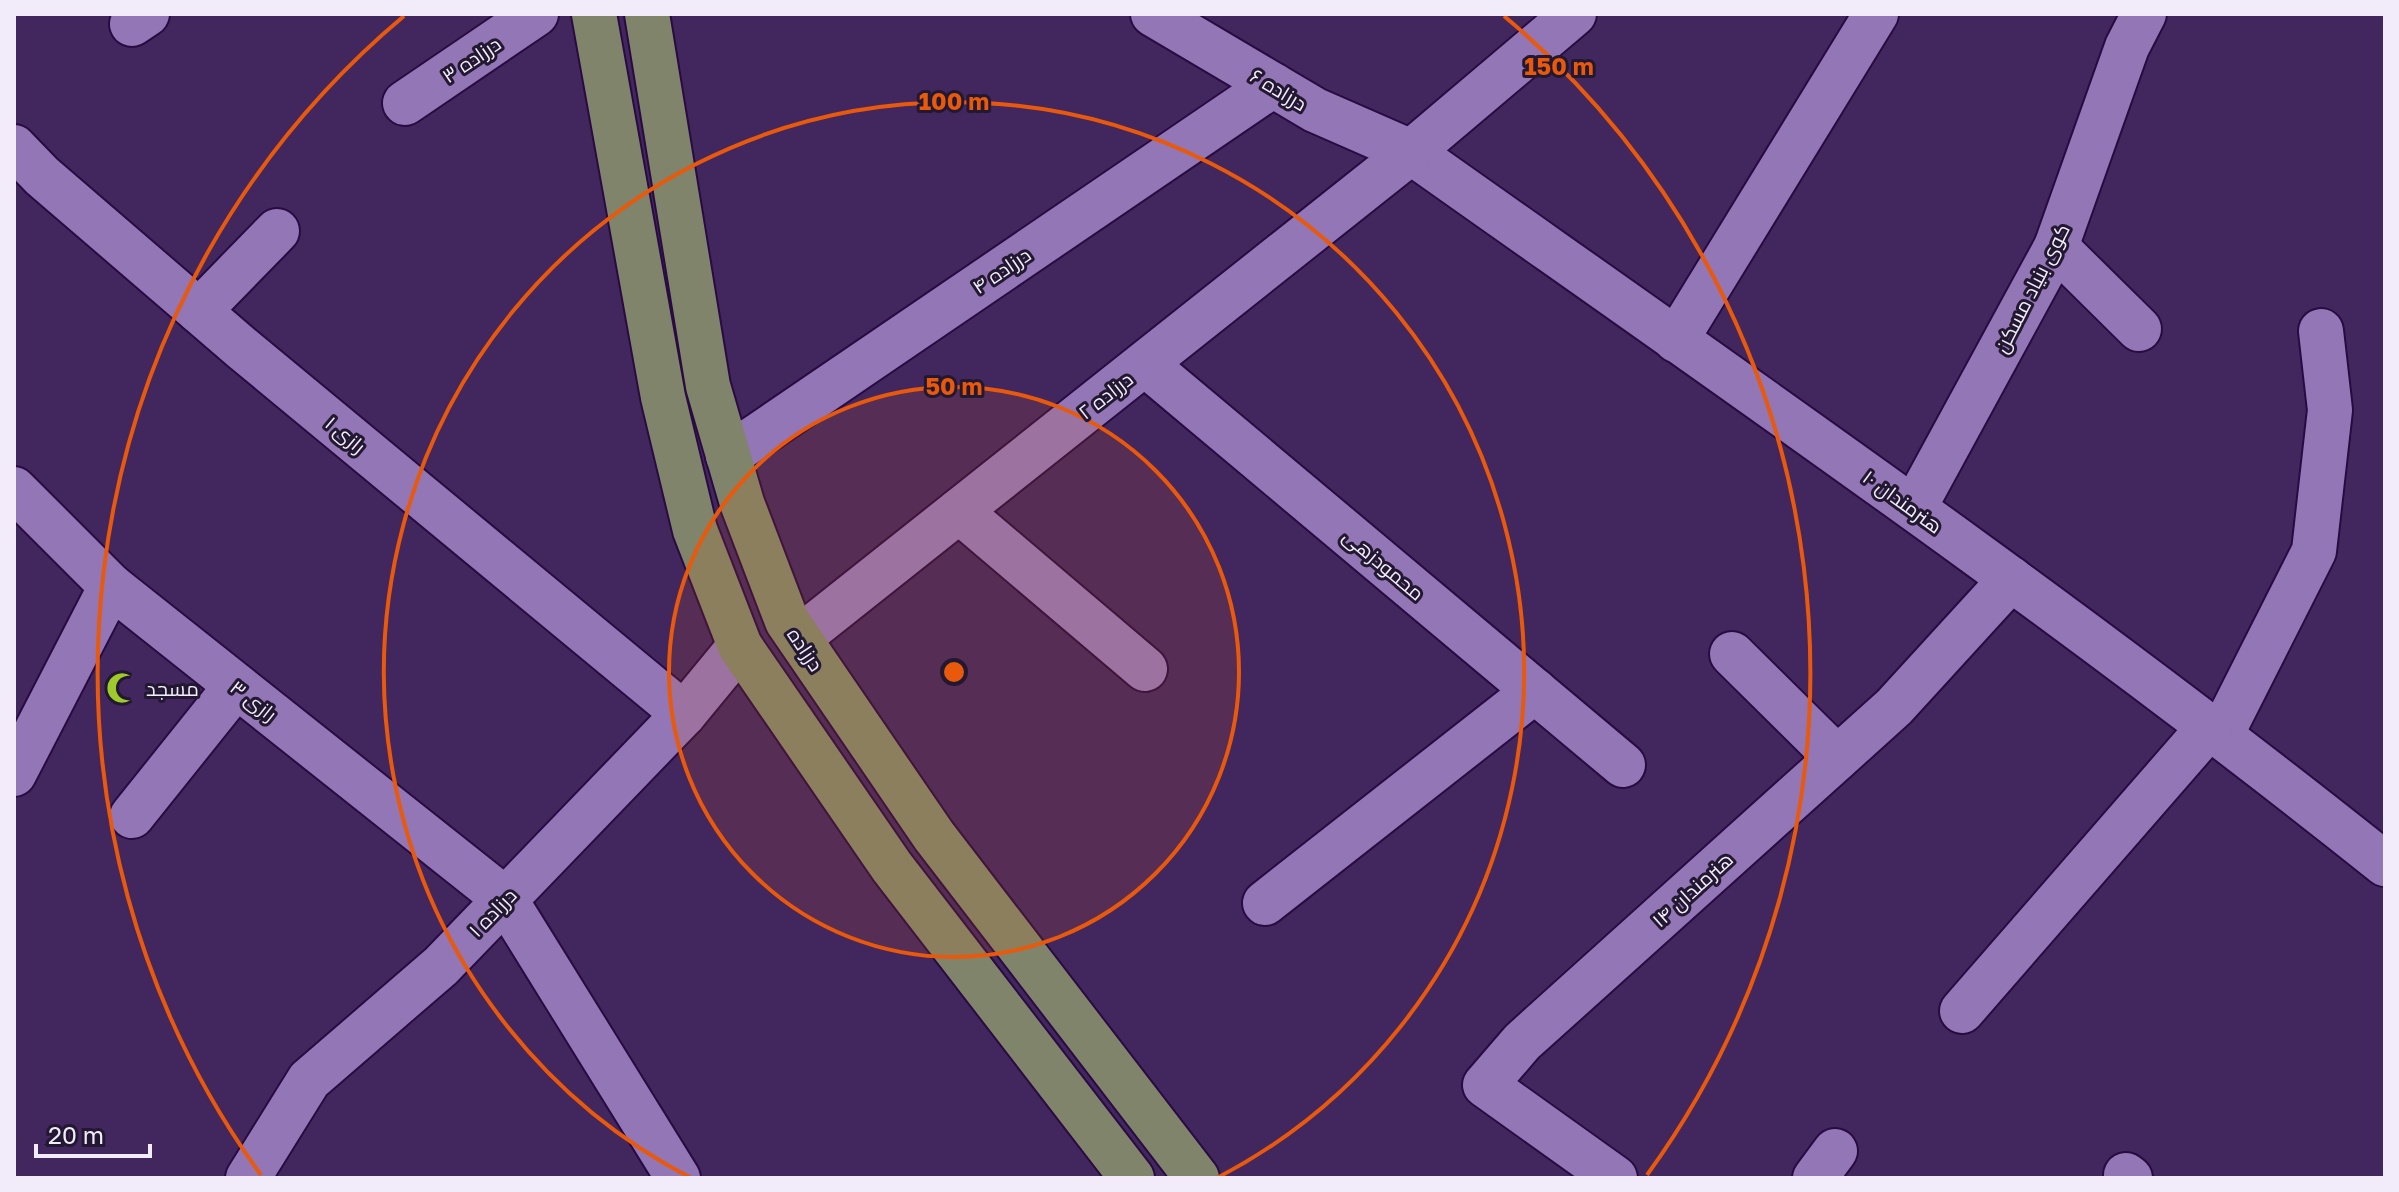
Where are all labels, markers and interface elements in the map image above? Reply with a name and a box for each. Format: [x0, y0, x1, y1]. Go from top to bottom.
street label: درزاده ۳ [437, 31, 505, 88]
text: 150 m [1524, 51, 1594, 80]
street label: درزاده ۶ [1246, 63, 1312, 116]
text: 100 m [919, 86, 989, 115]
street label: کوی بنیاد مسکن [1988, 219, 2076, 358]
street label: درزاده ۴ [967, 242, 1035, 299]
street label: درزاده ۲ [1073, 366, 1138, 424]
text: 50 m [925, 371, 983, 400]
street label: رازی ۱ [320, 410, 371, 459]
street label: هنرمندان ۱۰ [1858, 464, 1947, 539]
street label: محمودزهی [1337, 523, 1429, 606]
street label: درزاده [782, 623, 829, 676]
centre of rings [940, 658, 968, 686]
mosque icon: مسجد [105, 671, 139, 705]
street label: رازی ۳ [225, 674, 282, 727]
place label: مسجد [146, 676, 199, 700]
street label: هنرمندان ۱۴ [1647, 846, 1739, 933]
street label: درزاده ۱ [463, 883, 522, 942]
scale bar [36, 1108, 150, 1158]
text: 20 m [48, 1120, 104, 1149]

